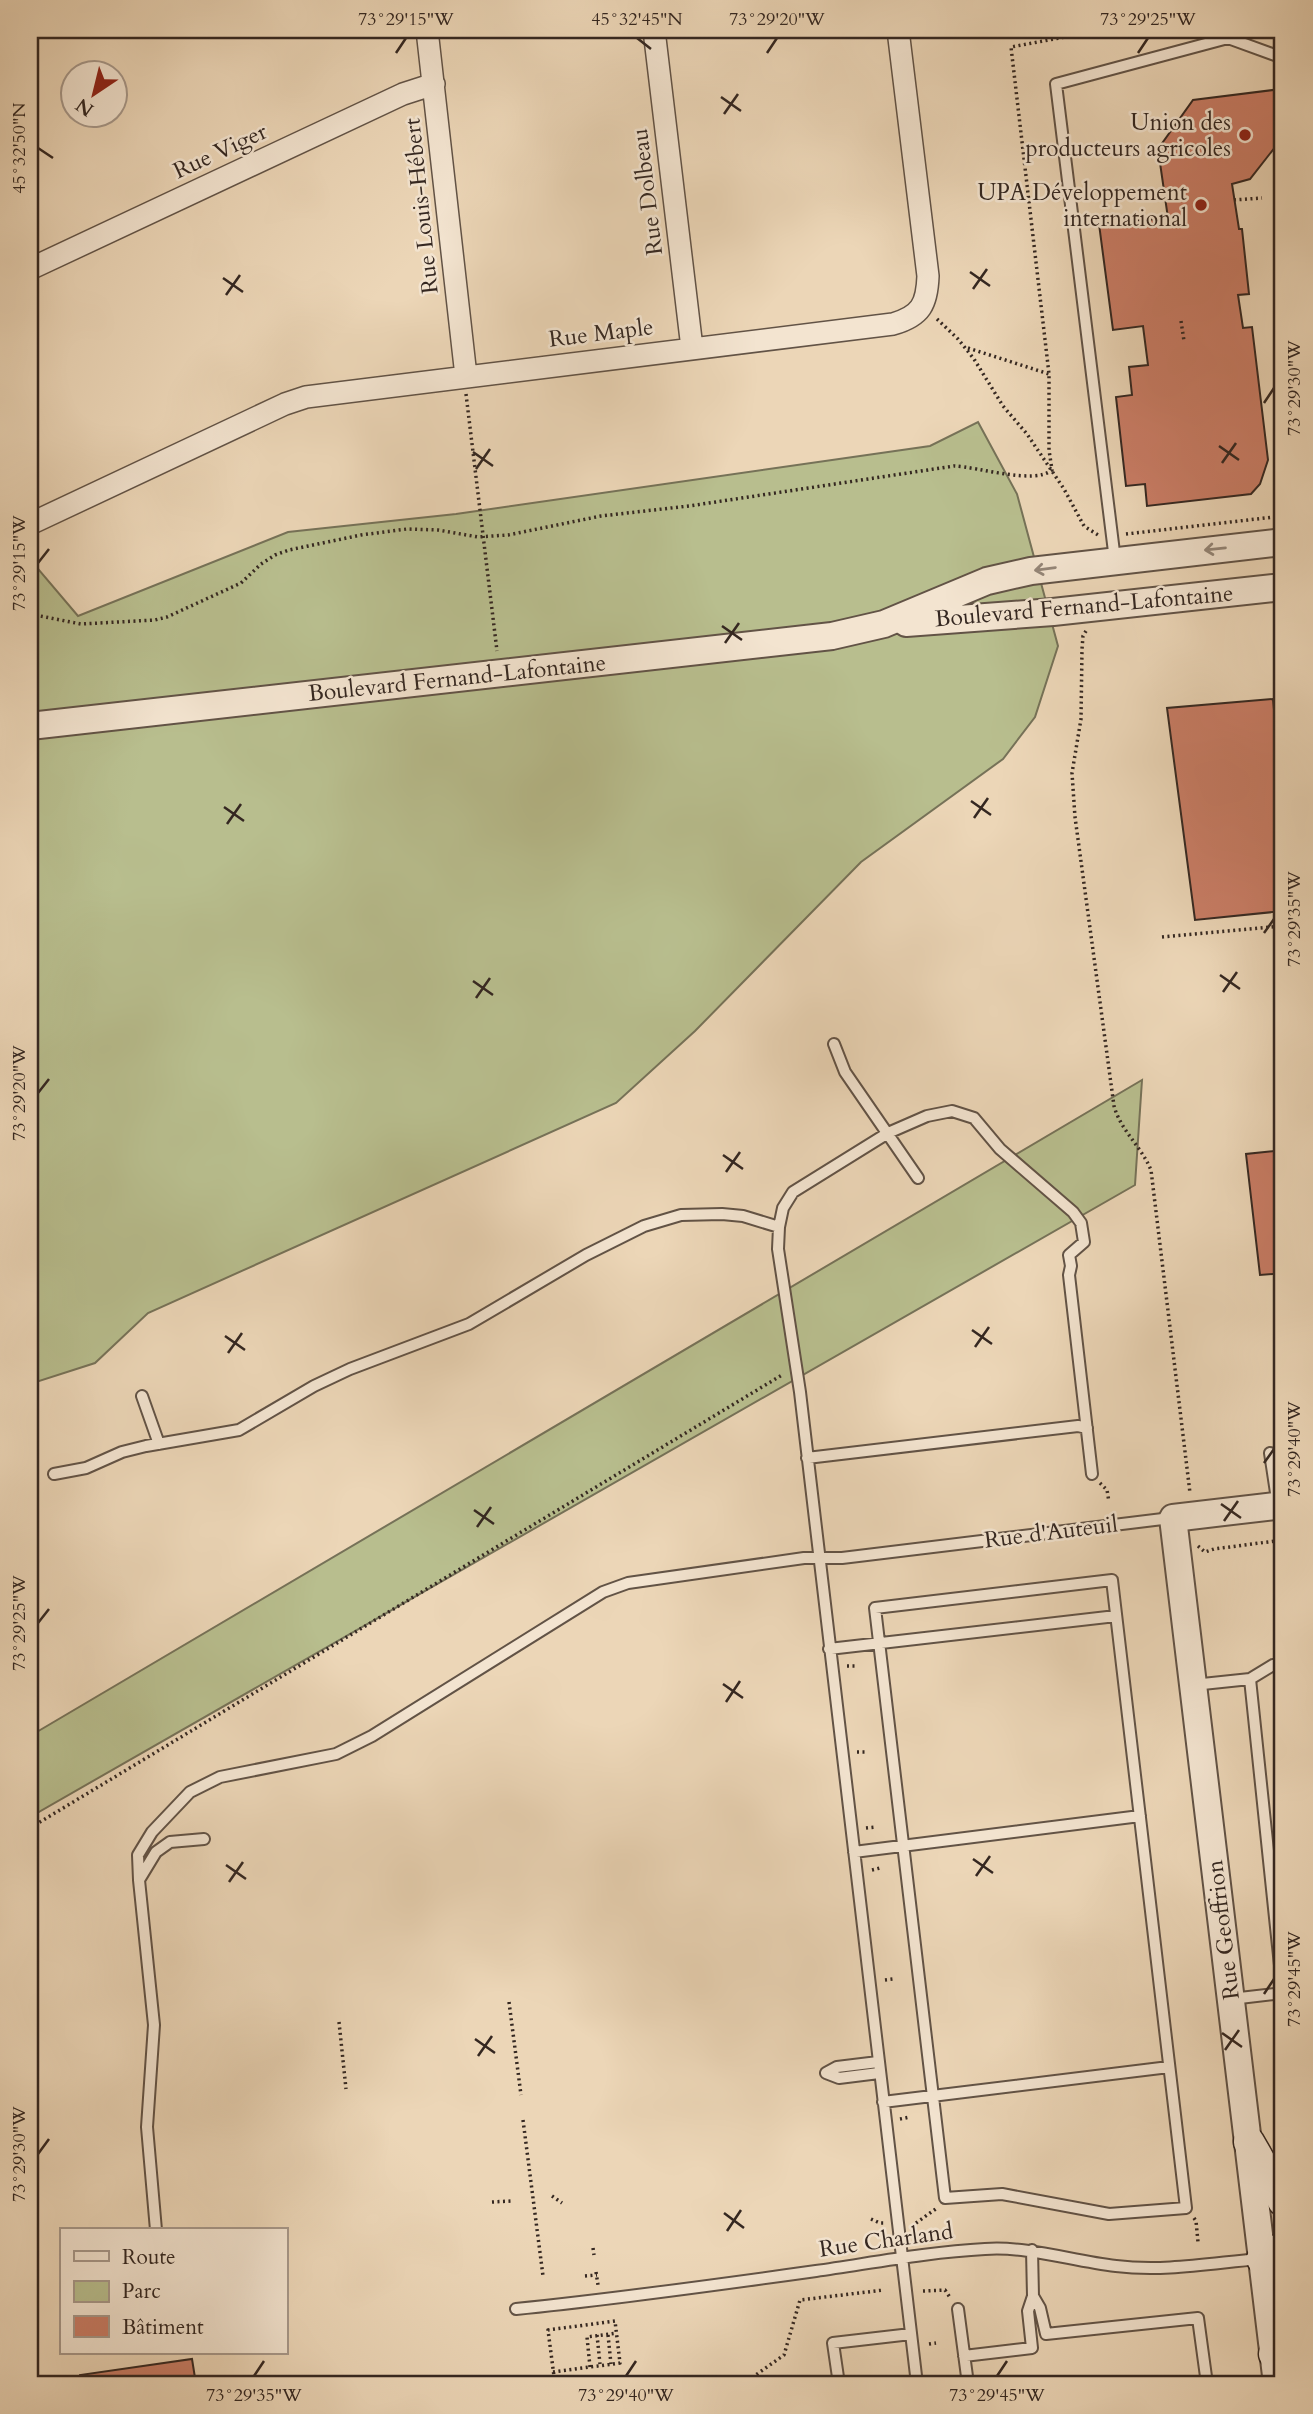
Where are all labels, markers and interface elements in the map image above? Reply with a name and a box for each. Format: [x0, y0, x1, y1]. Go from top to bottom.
text: 73°29'15"W [358, 7, 454, 32]
text: 45°32'45"N [591, 7, 683, 32]
text: 73°29'20"W [729, 7, 825, 32]
text: 73°29'25"W [1100, 7, 1196, 32]
north arrow [60, 60, 130, 130]
text: N [70, 91, 99, 122]
text: 45°32'50"N [7, 102, 32, 194]
place label: Union des producteurs agricoles [1025, 107, 1231, 164]
street label: Rue Viger [168, 116, 273, 186]
street label: Rue Louis-Hébert [396, 117, 446, 295]
street label: Rue Dolbeau [624, 127, 670, 257]
marker: Union des producteurs agricoles [1237, 127, 1253, 143]
place label: UPA Développement international [977, 177, 1187, 234]
marker: UPA Développement international [1193, 197, 1209, 213]
street label: Rue Maple [547, 311, 655, 355]
text: 73°29'30"W [1282, 340, 1307, 436]
text: 73°29'15"W [7, 515, 32, 611]
one-way arrow [1205, 543, 1227, 556]
one-way arrow [1034, 563, 1057, 576]
street label: Boulevard Fernand-Lafontaine [933, 578, 1235, 634]
street label: Boulevard Fernand-Lafontaine [306, 647, 608, 709]
text: 73°29'35"W [1282, 871, 1307, 967]
text: 73°29'20"W [7, 1045, 32, 1141]
text: 73°29'40"W [1282, 1401, 1307, 1497]
street label: Rue d'Auteuil [982, 1508, 1120, 1556]
text: 73°29'25"W [7, 1575, 32, 1671]
street label: Rue Geoffrion [1199, 1858, 1247, 2002]
text: 73°29'45"W [1282, 1931, 1307, 2027]
text: 73°29'30"W [7, 2106, 32, 2202]
street label: Rue Charland [817, 2215, 956, 2265]
legend [60, 2228, 287, 2354]
text: Route [122, 2243, 176, 2272]
text: Parc [122, 2277, 161, 2306]
text: Bâtiment [122, 2313, 204, 2342]
text: 73°29'35"W [206, 2383, 302, 2408]
text: 73°29'40"W [578, 2383, 674, 2408]
text: 73°29'45"W [949, 2383, 1045, 2408]

